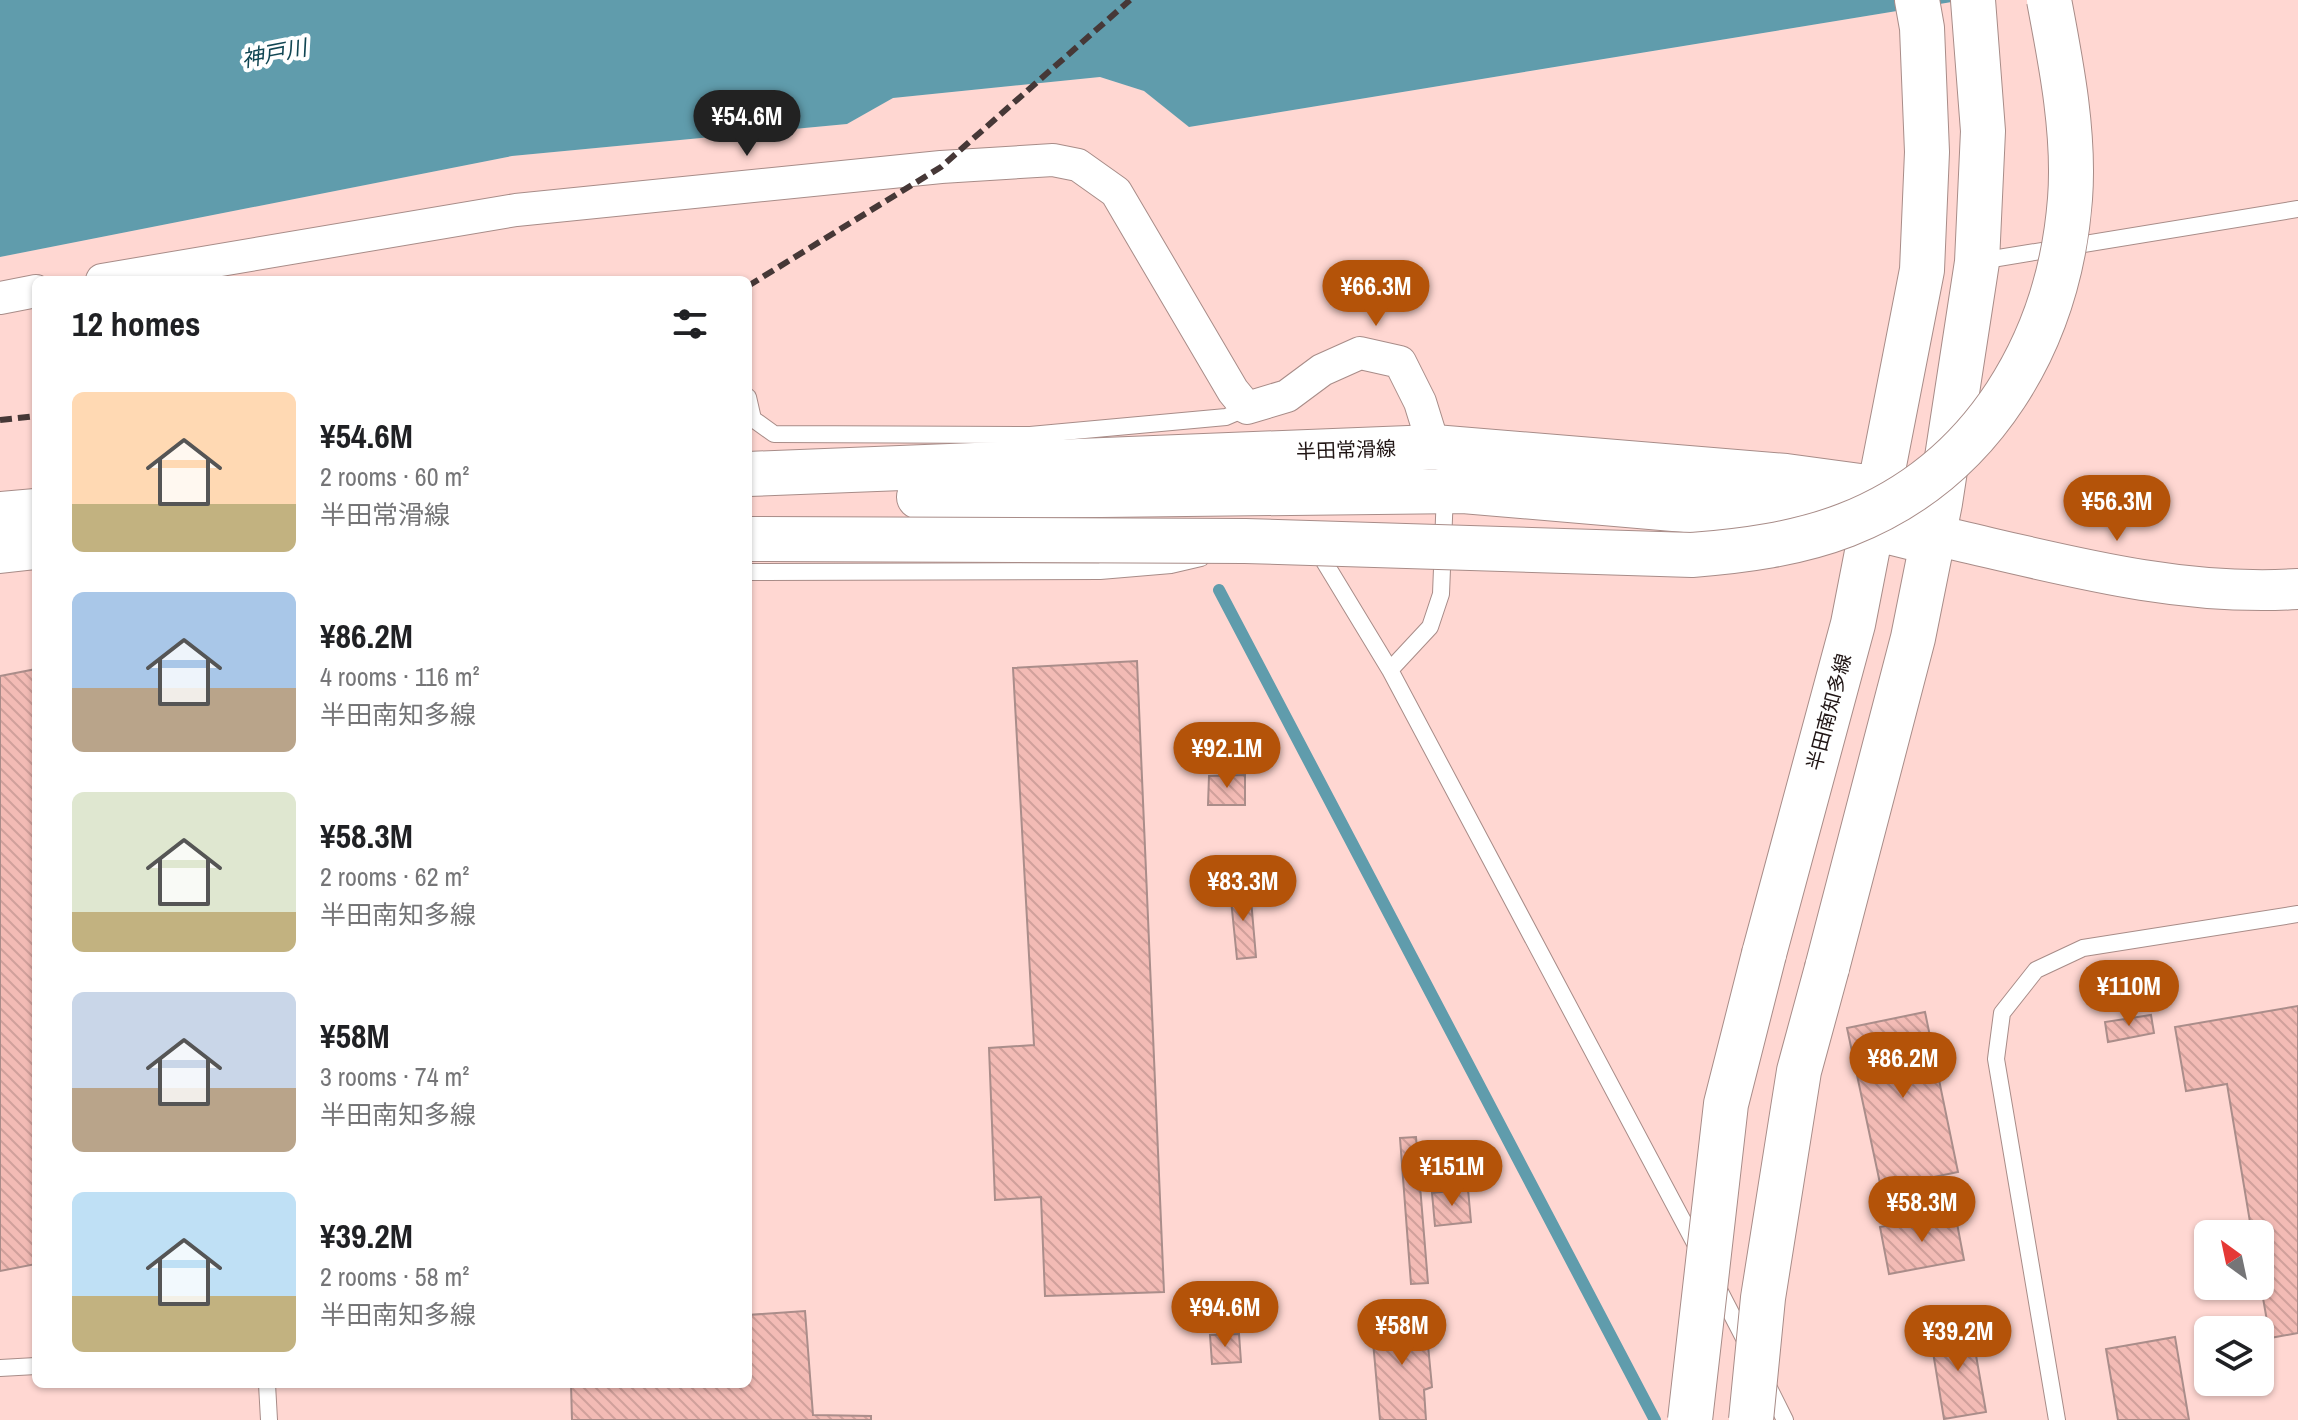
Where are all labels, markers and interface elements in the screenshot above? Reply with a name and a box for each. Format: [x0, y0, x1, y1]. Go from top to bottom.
water label: 神戸川 [239, 32, 311, 74]
pin: ¥54.6M [682, 90, 812, 158]
text: ¥54.6M [711, 98, 783, 133]
pin: ¥66.3M [1311, 260, 1441, 328]
text: ¥66.3M [1340, 268, 1412, 303]
text: 12 homes [72, 301, 201, 347]
icon: filters [668, 302, 712, 346]
text: ¥54.6M [320, 413, 413, 459]
icon: home [136, 424, 232, 520]
street label: 半田常滑線 [1296, 434, 1396, 465]
text: 2 rooms · 60 m² [320, 459, 469, 494]
pin: ¥56.3M [2052, 475, 2182, 543]
text: ¥56.3M [2081, 483, 2153, 518]
text: 半田常滑線 [320, 497, 450, 532]
text: ¥86.2M [320, 613, 413, 659]
icon: home [136, 624, 232, 720]
street label: 半田南知多線 [1800, 650, 1857, 773]
text: 4 rooms · 116 m² [320, 659, 480, 694]
text: 半田南知多線 [320, 697, 476, 732]
pin: ¥92.1M [1162, 722, 1292, 790]
text: ¥92.1M [1191, 730, 1263, 765]
text: ¥58.3M [320, 813, 413, 859]
icon: home [136, 824, 232, 920]
pin: ¥83.3M [1178, 855, 1308, 923]
text: 2 rooms · 62 m² [320, 859, 469, 894]
text: ¥83.3M [1207, 863, 1279, 898]
text: 半田南知多線 [320, 897, 476, 932]
pin: ¥110M [2073, 960, 2185, 1028]
text: ¥110M [2097, 968, 2161, 1003]
text: ¥58M [320, 1013, 390, 1059]
icon: home [136, 1024, 232, 1120]
pin: ¥86.2M [1838, 1032, 1968, 1100]
text: ¥86.2M [1867, 1040, 1939, 1075]
text: 3 rooms · 74 m² [320, 1059, 469, 1094]
text: 半田南知多線 [320, 1097, 476, 1132]
pin: ¥151M [1396, 1140, 1508, 1208]
text: ¥151M [1419, 1148, 1485, 1183]
pin: ¥58.3M [1857, 1176, 1987, 1244]
text: ¥58.3M [1886, 1184, 1958, 1219]
text: ¥39.2M [320, 1213, 413, 1259]
north arrow [2194, 1220, 2274, 1300]
map controls [2194, 1220, 2274, 1396]
icon: home [136, 1224, 232, 1320]
text: 2 rooms · 58 m² [320, 1259, 469, 1294]
pin: ¥94.6M [1160, 1281, 1290, 1349]
text: ¥94.6M [1189, 1289, 1261, 1324]
text: 半田南知多線 [320, 1297, 476, 1332]
pin: ¥58M [1355, 1299, 1449, 1367]
pin: ¥39.2M [1893, 1305, 2023, 1373]
text: ¥58M [1375, 1307, 1429, 1342]
text: ¥39.2M [1922, 1313, 1994, 1348]
button: layers [2194, 1316, 2274, 1396]

